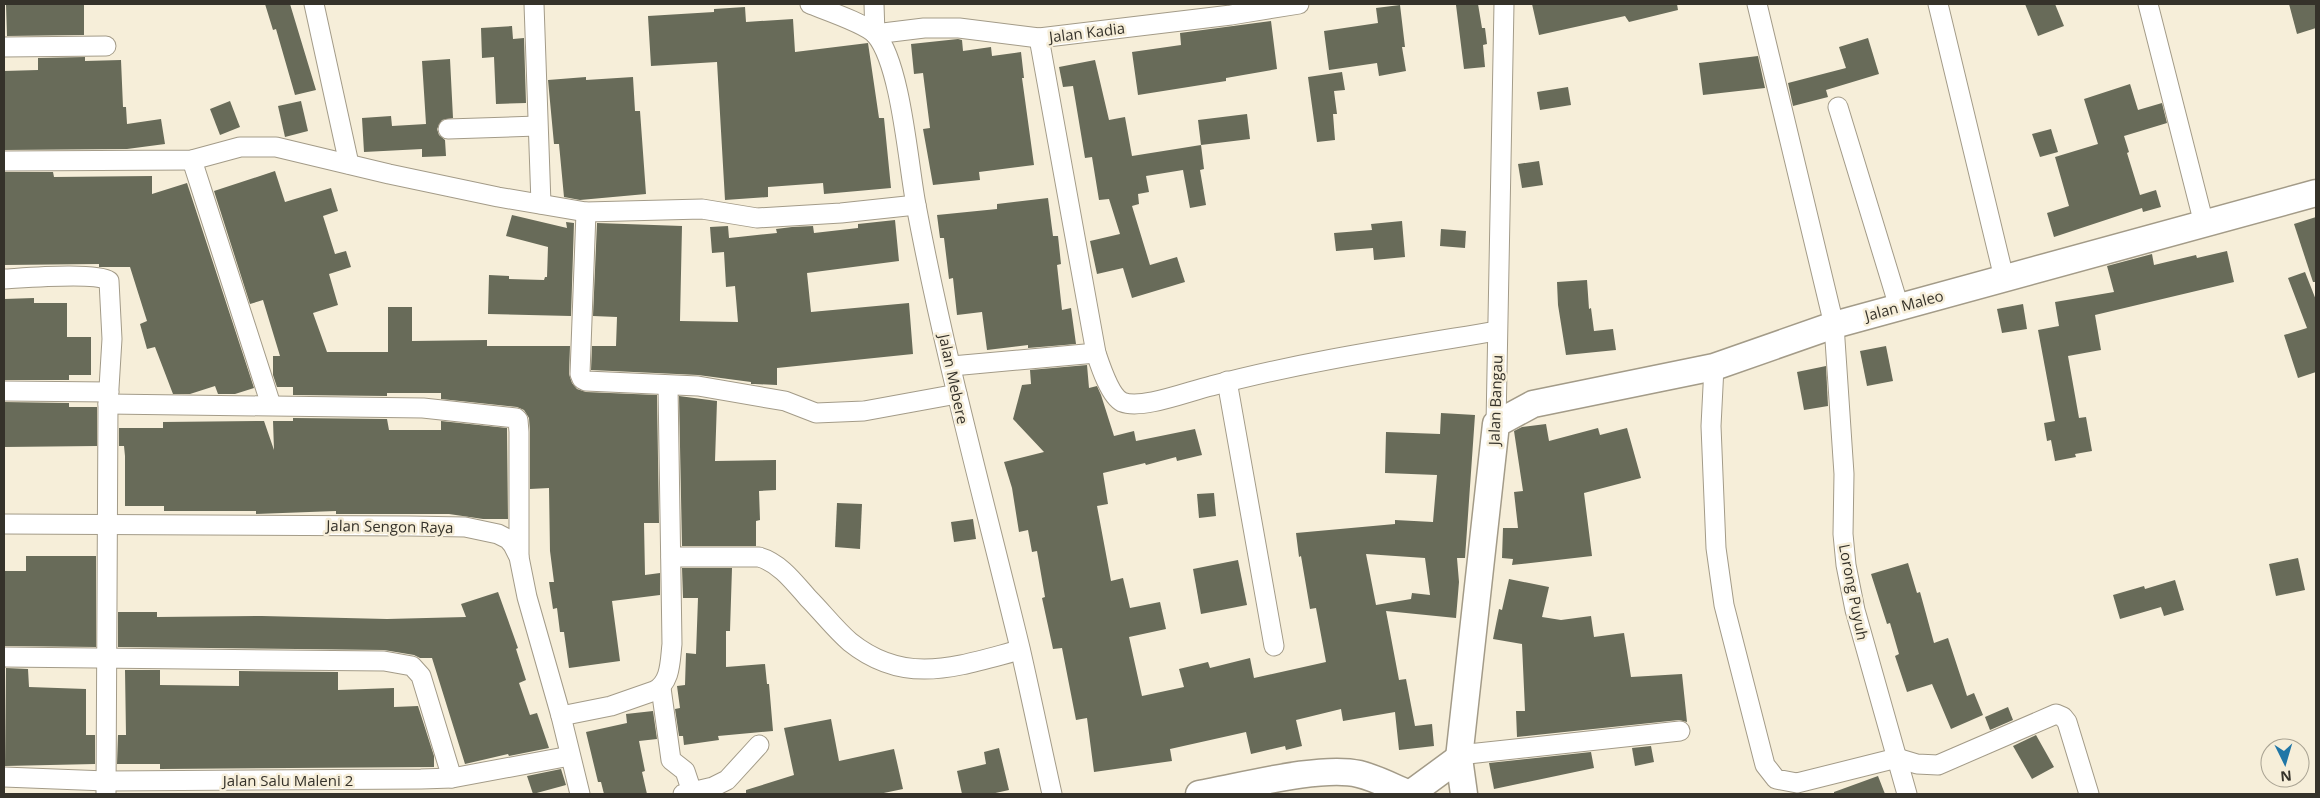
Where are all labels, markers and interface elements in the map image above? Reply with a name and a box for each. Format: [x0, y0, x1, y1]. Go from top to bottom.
street label: Jalan Kadia [1046, 17, 1126, 47]
street label: Jalan Maleo [1861, 285, 1946, 326]
street label: Jalan Mebere [934, 330, 973, 426]
street label: Jalan Bangau [1483, 354, 1507, 448]
street label: Jalan Sengon Raya [324, 515, 454, 537]
street label: Lorong Puyuh [1835, 542, 1873, 642]
north arrow [2260, 738, 2310, 788]
text: N [2280, 766, 2293, 786]
street label: Jalan Salu Maleni 2 [221, 770, 353, 790]

